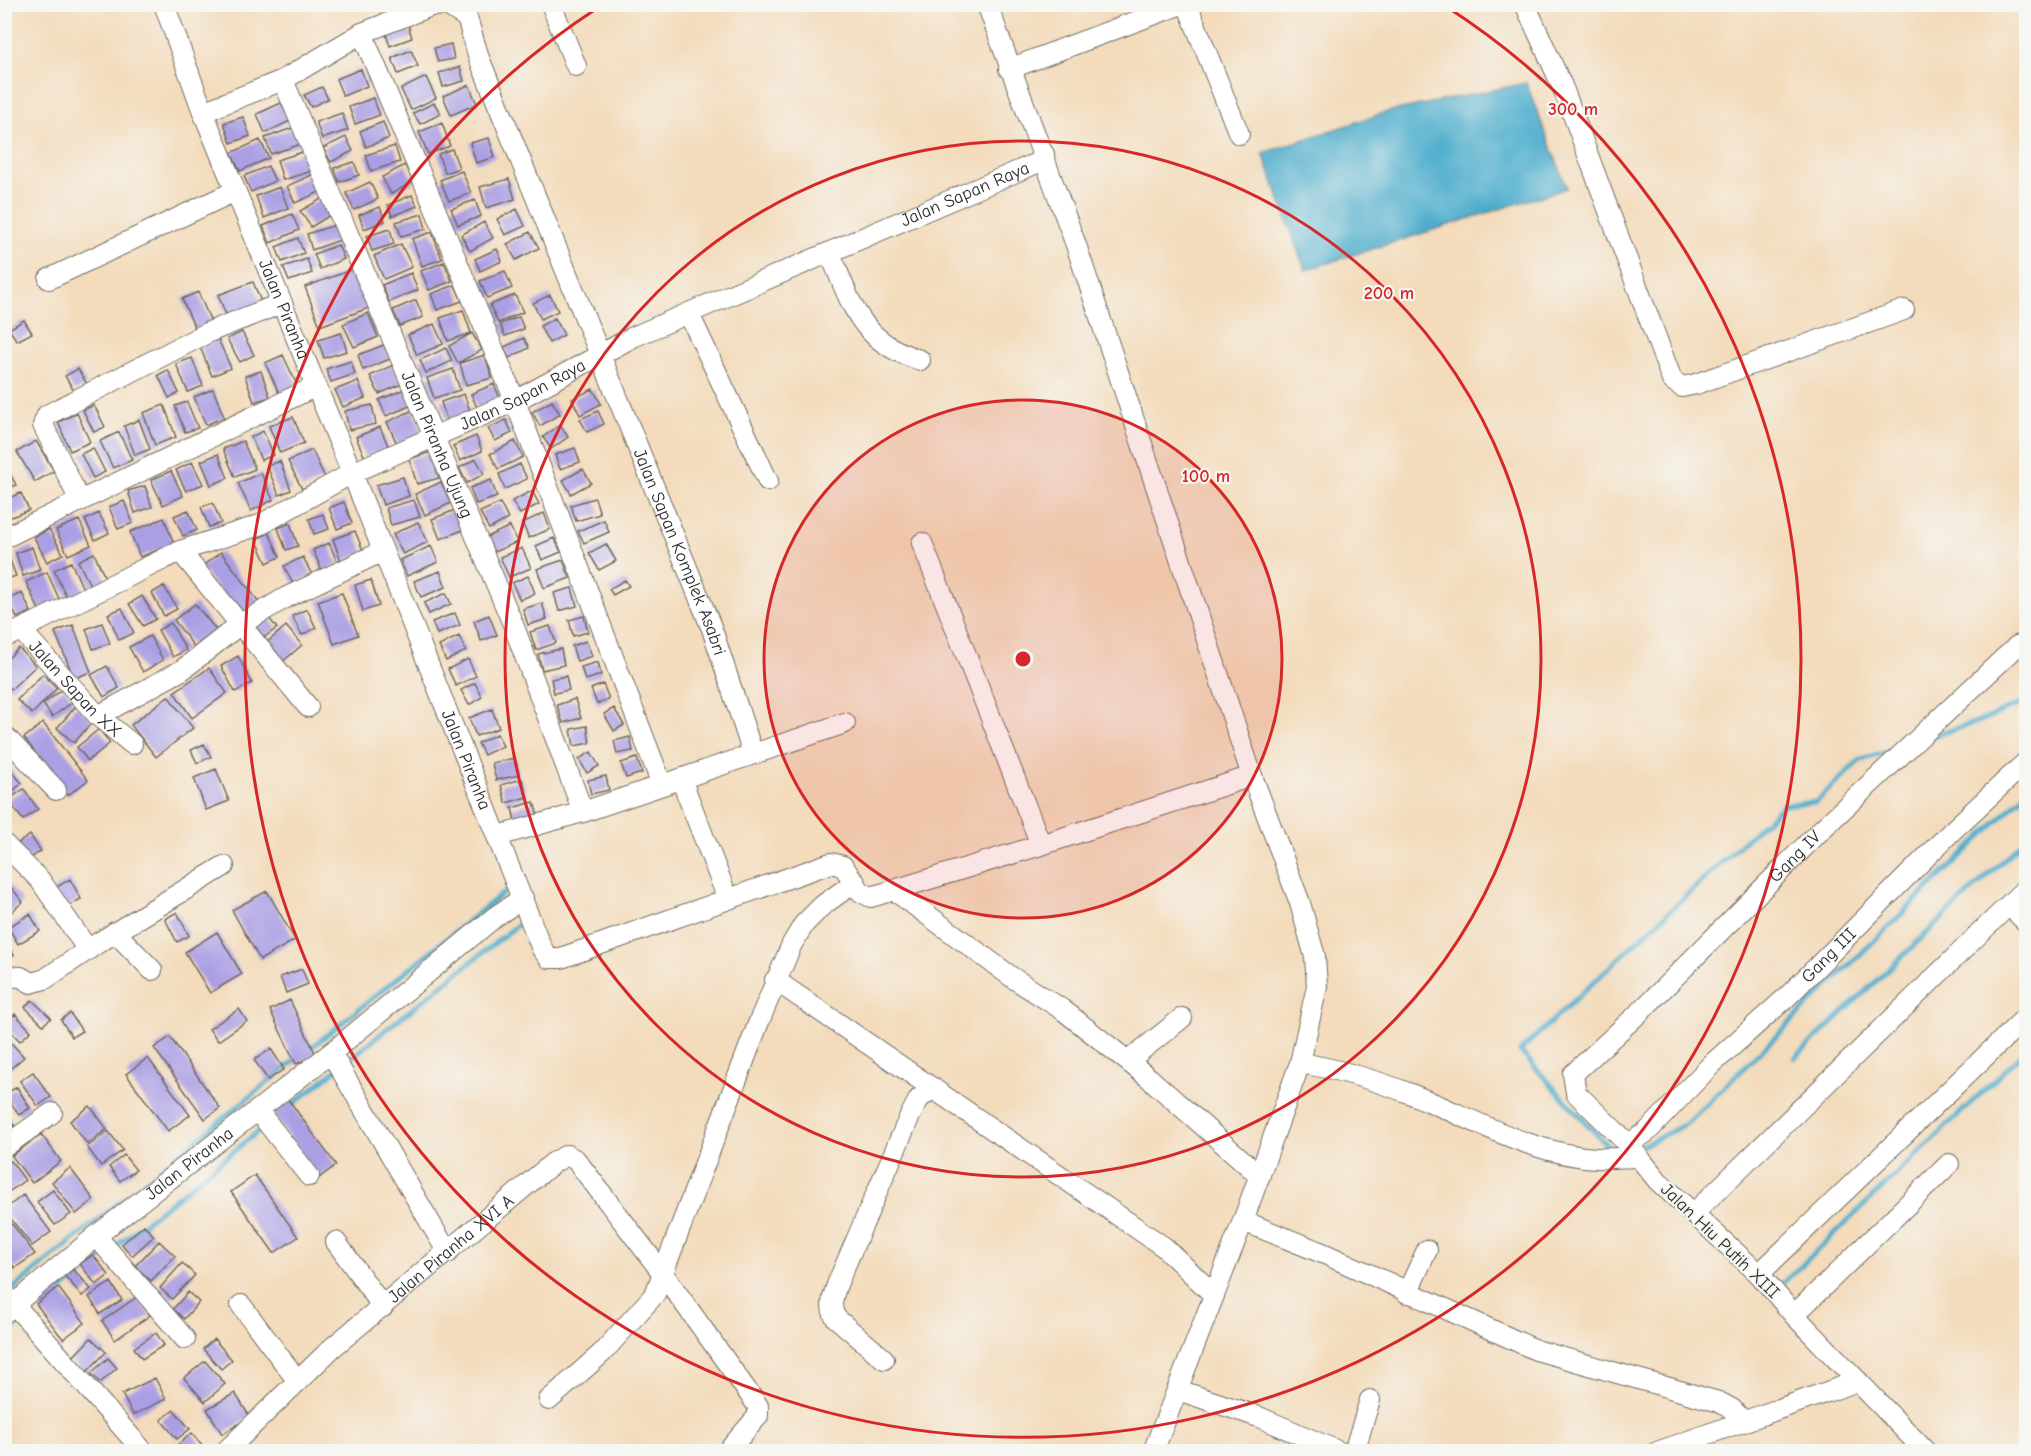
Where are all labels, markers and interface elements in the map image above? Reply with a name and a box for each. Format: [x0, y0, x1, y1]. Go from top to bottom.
text: 300 m [1548, 99, 1598, 120]
street label: Jalan Sapan Raya [898, 157, 1032, 231]
street label: Jalan Piranha [254, 256, 314, 362]
text: 200 m [1364, 283, 1414, 304]
street label: Jalan Sapan Raya [457, 354, 589, 435]
street label: Jalan Piranha Ujung [397, 368, 478, 521]
street label: Jalan Sapan Komplek Asabri [629, 446, 730, 658]
text: 100 m [1182, 466, 1230, 487]
street label: Jalan Sapan XX [25, 636, 126, 741]
centre of rings [1013, 649, 1033, 669]
street label: Jalan Piranha [437, 707, 496, 813]
street label: Gang IV [1765, 826, 1825, 887]
street label: Gang III [1797, 923, 1860, 987]
street label: Jalan Piranha [141, 1123, 237, 1204]
street label: Jalan Hiu Putih XIII [1656, 1179, 1784, 1303]
street label: Jalan Piranha XVI A [384, 1190, 518, 1307]

